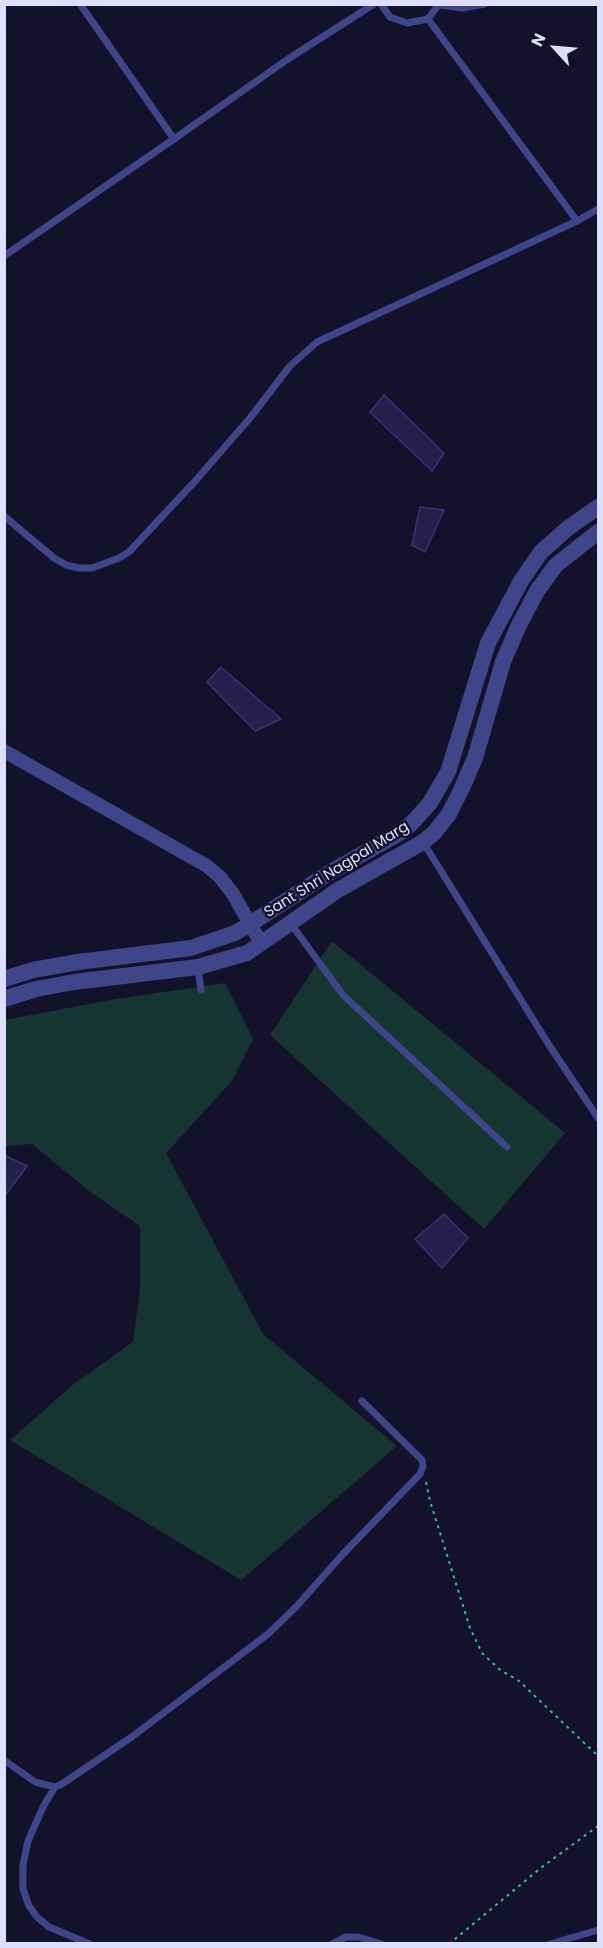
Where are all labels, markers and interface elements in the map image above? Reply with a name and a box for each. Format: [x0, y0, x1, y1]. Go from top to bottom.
north arrow [525, 18, 585, 78]
text: N [525, 29, 551, 50]
street label: Sant Shri Nagpal Marg [261, 818, 413, 922]

